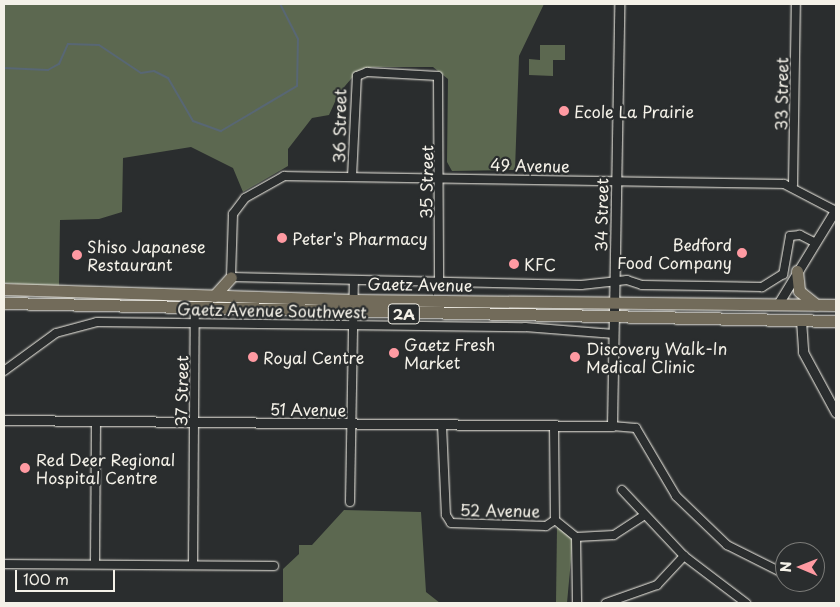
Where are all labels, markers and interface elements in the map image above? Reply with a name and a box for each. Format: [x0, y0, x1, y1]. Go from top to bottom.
street label: 33 Street [771, 57, 791, 131]
street label: 36 Street [329, 88, 349, 164]
place label: Ecole La Prairie [574, 101, 695, 121]
marker: Ecole La Prairie [558, 105, 570, 117]
street label: 35 Street [416, 145, 436, 219]
street label: 49 Avenue [490, 155, 570, 175]
street label: 34 Street [591, 178, 611, 252]
place label: Peter's Pharmacy [292, 228, 428, 248]
marker: Peter's Pharmacy [276, 232, 288, 244]
place label: Bedford Food Company [617, 234, 732, 272]
place label: Shiso Japanese Restaurant [87, 236, 205, 274]
marker: Bedford Food Company [736, 247, 748, 259]
marker: Shiso Japanese Restaurant [71, 249, 83, 261]
place label: KFC [524, 254, 556, 274]
marker: KFC [508, 258, 520, 270]
street label: Gaetz Avenue [367, 273, 473, 295]
street label: Gaetz Avenue Southwest [176, 299, 368, 321]
road number: 2A [388, 302, 420, 326]
place label: Gaetz Fresh Market [404, 334, 496, 372]
place label: Discovery Walk-In Medical Clinic [586, 338, 728, 376]
place label: Royal Centre [263, 347, 364, 367]
marker: Gaetz Fresh Market [388, 347, 400, 359]
marker: Discovery Walk-In Medical Clinic [568, 350, 582, 364]
marker: Royal Centre [247, 351, 259, 363]
street label: 37 Street [171, 355, 191, 427]
street label: 51 Avenue [269, 399, 347, 419]
place label: Red Deer Regional Hospital Centre [36, 449, 179, 487]
marker: Red Deer Regional Hospital Centre [18, 461, 32, 475]
street label: 52 Avenue [459, 500, 541, 520]
north arrow [775, 542, 825, 592]
scale bar [18, 560, 118, 592]
text: N [775, 561, 796, 572]
text: 100 m [23, 567, 69, 590]

